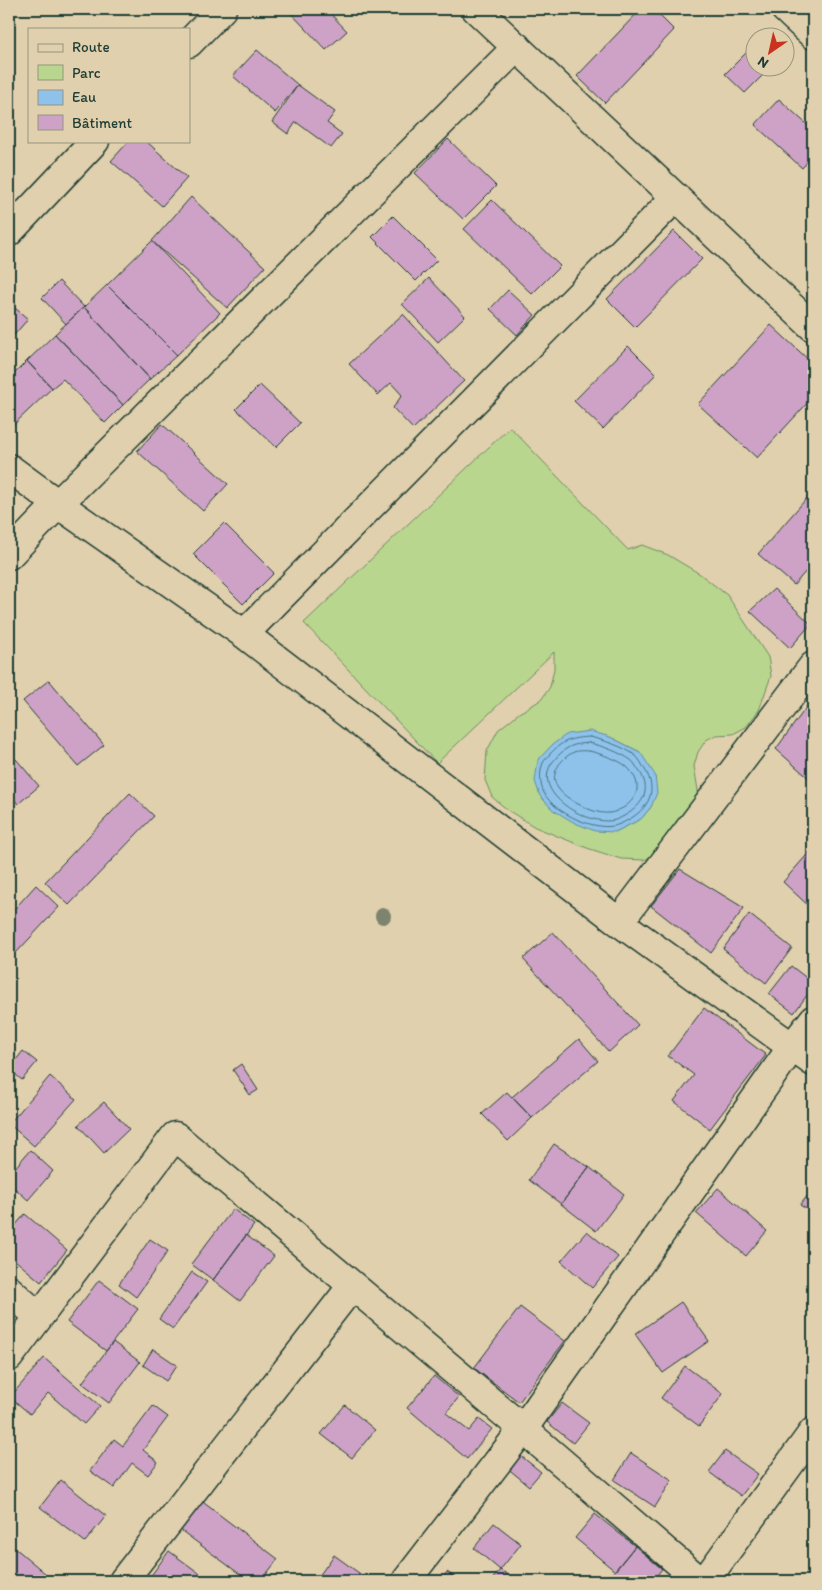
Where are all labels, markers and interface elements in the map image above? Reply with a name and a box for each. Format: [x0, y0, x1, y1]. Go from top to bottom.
legend [28, 28, 190, 142]
north arrow [744, 28, 794, 78]
text: Route [72, 38, 110, 56]
text: N [754, 53, 772, 72]
text: Parc [72, 64, 101, 82]
text: Eau [72, 88, 96, 106]
text: Bâtiment [72, 114, 133, 132]

